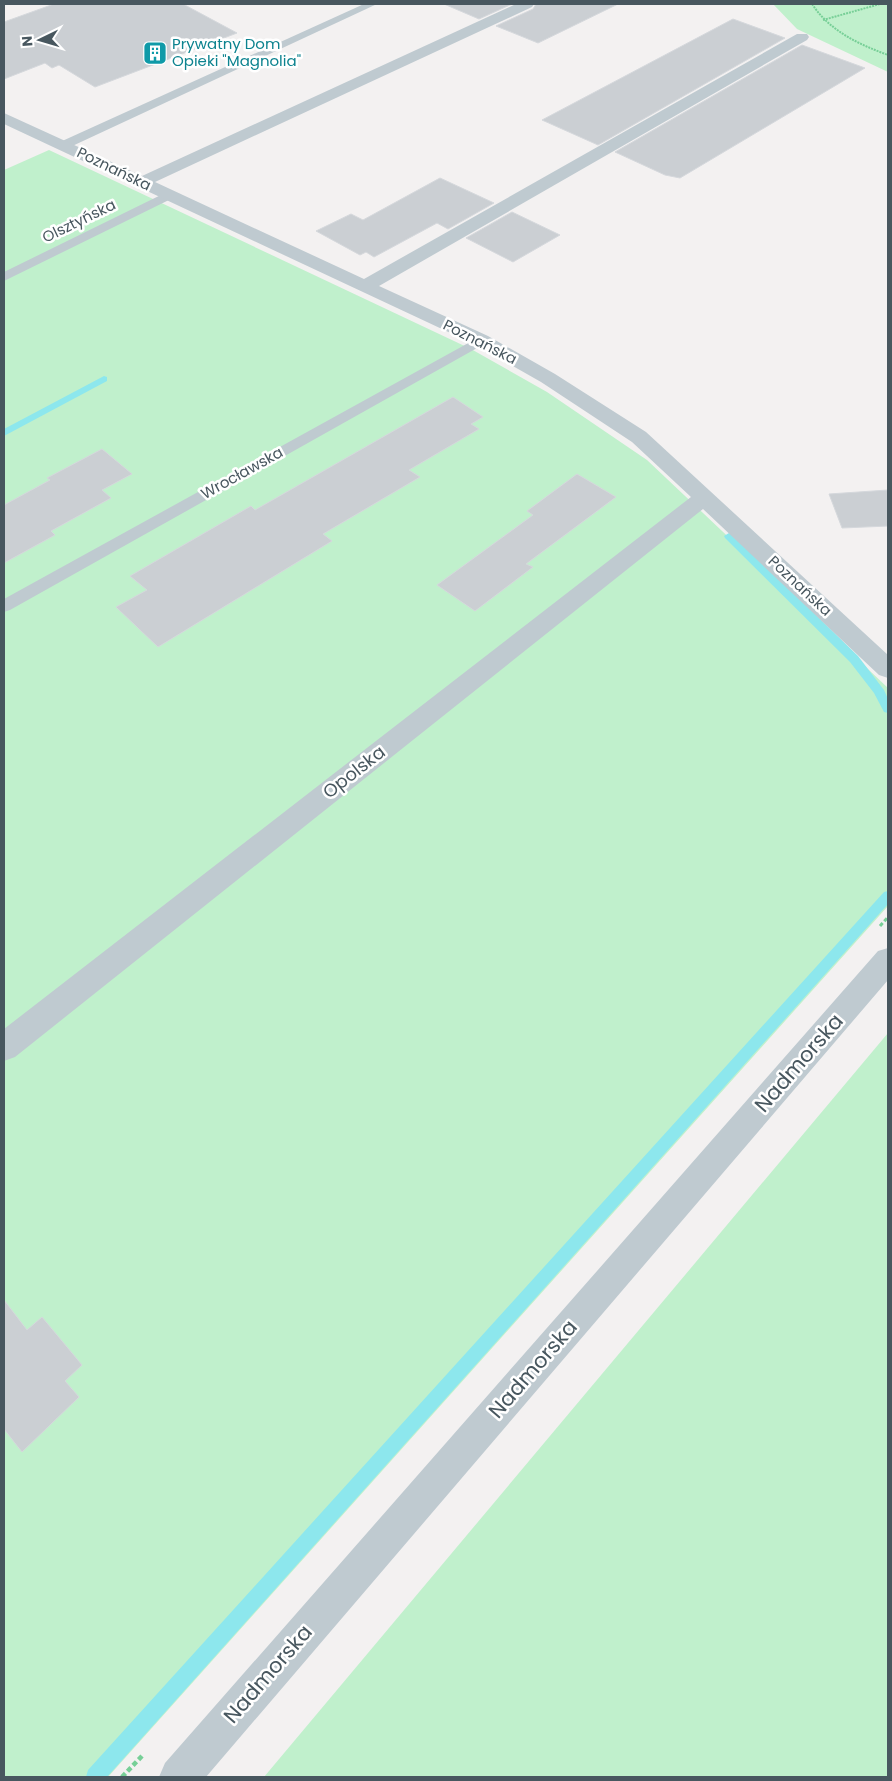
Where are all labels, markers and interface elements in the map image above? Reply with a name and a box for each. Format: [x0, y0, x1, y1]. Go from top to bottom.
north arrow [15, 15, 65, 65]
place label: Prywatny Dom Opieki "Magnolia" [172, 33, 301, 71]
text: N [17, 35, 37, 47]
building icon: Prywatny Dom Opieki "Magnolia" [142, 40, 168, 66]
street label: Poznańska [74, 142, 155, 196]
street label: Olsztyńska [39, 194, 119, 247]
street label: Poznańska [440, 314, 521, 369]
street label: Wrocławska [197, 441, 287, 504]
street label: Poznańska [764, 551, 837, 621]
street label: Opolska [317, 739, 390, 804]
street label: Nadmorska [748, 1007, 850, 1118]
street label: Nadmorska [482, 1313, 584, 1424]
street label: Nadmorska [217, 1618, 319, 1729]

